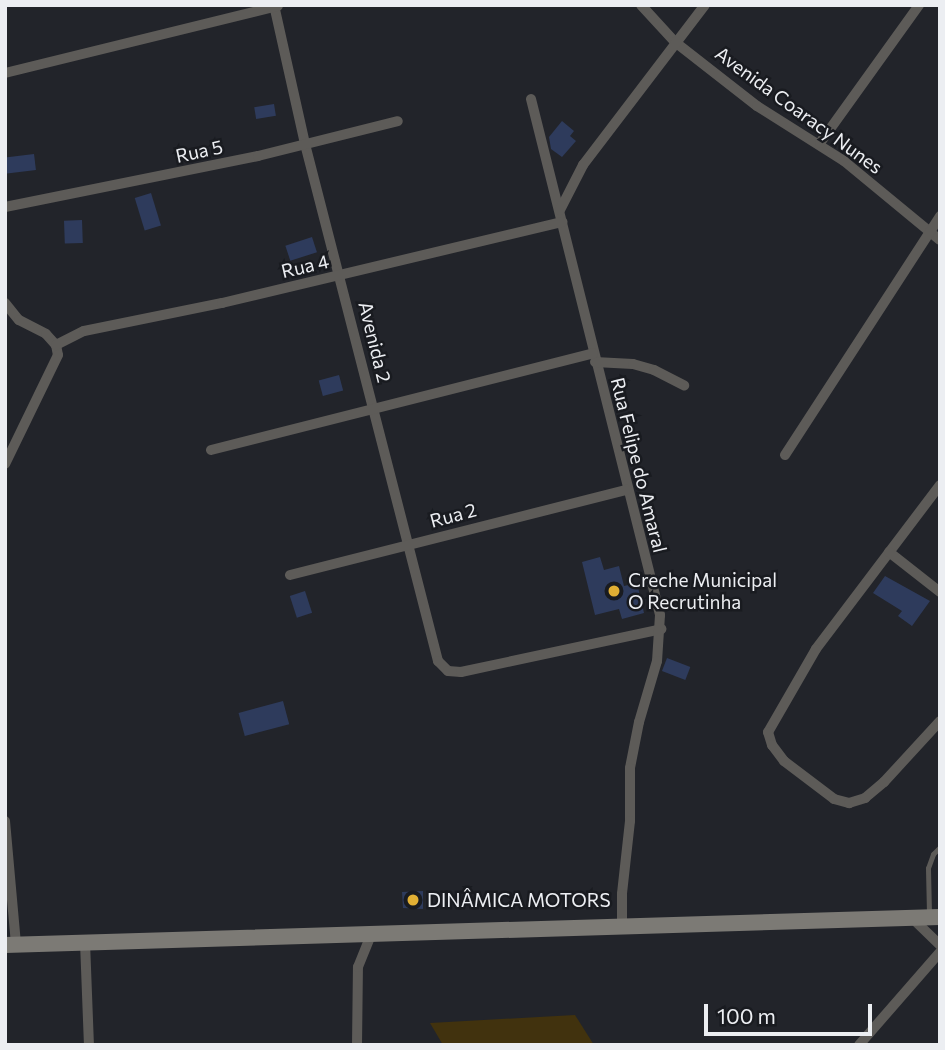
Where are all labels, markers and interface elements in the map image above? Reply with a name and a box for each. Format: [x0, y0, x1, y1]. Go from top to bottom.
street label: Avenida Coaracy Nunes [711, 42, 887, 178]
street label: Rua 5 [173, 135, 225, 167]
street label: Rua 4 [279, 249, 331, 283]
street label: Avenida 2 [354, 299, 396, 385]
street label: Rua Felipe do Amaral [606, 375, 672, 555]
street label: Rua 2 [427, 498, 479, 532]
place label: Creche Municipal O Recrutinha [628, 569, 777, 613]
marker: Creche Municipal O Recrutinha [606, 583, 622, 599]
place label: DINÂMICA MOTORS [427, 889, 611, 911]
marker: DINÂMICA MOTORS [405, 892, 421, 908]
scale bar [707, 990, 875, 1034]
text: 100 m [717, 1003, 776, 1028]

